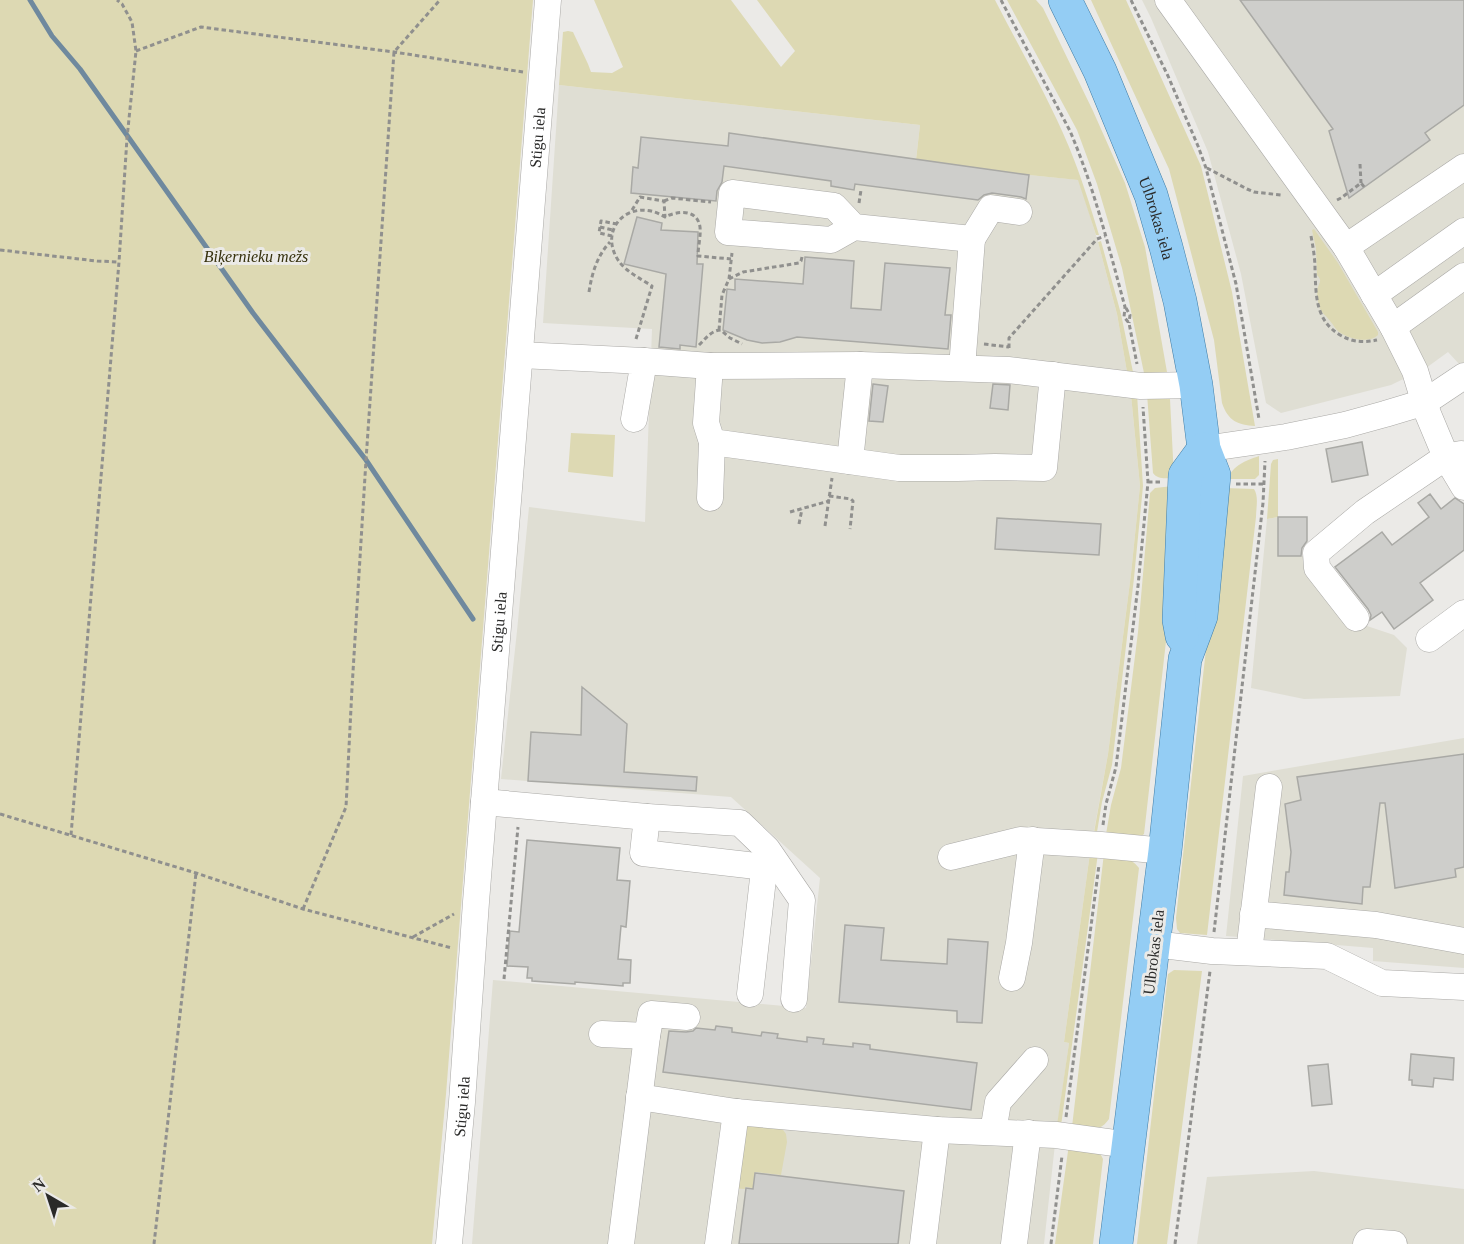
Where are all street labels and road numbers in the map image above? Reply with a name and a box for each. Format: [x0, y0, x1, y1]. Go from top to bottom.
street label: Stigu iela [527, 107, 548, 169]
street label: Ulbrokas iela [1135, 174, 1177, 261]
street label: Stigu iela [488, 591, 510, 653]
street label: Ulbrokas iela [1140, 908, 1167, 996]
street label: Stigu iela [451, 1076, 473, 1138]

